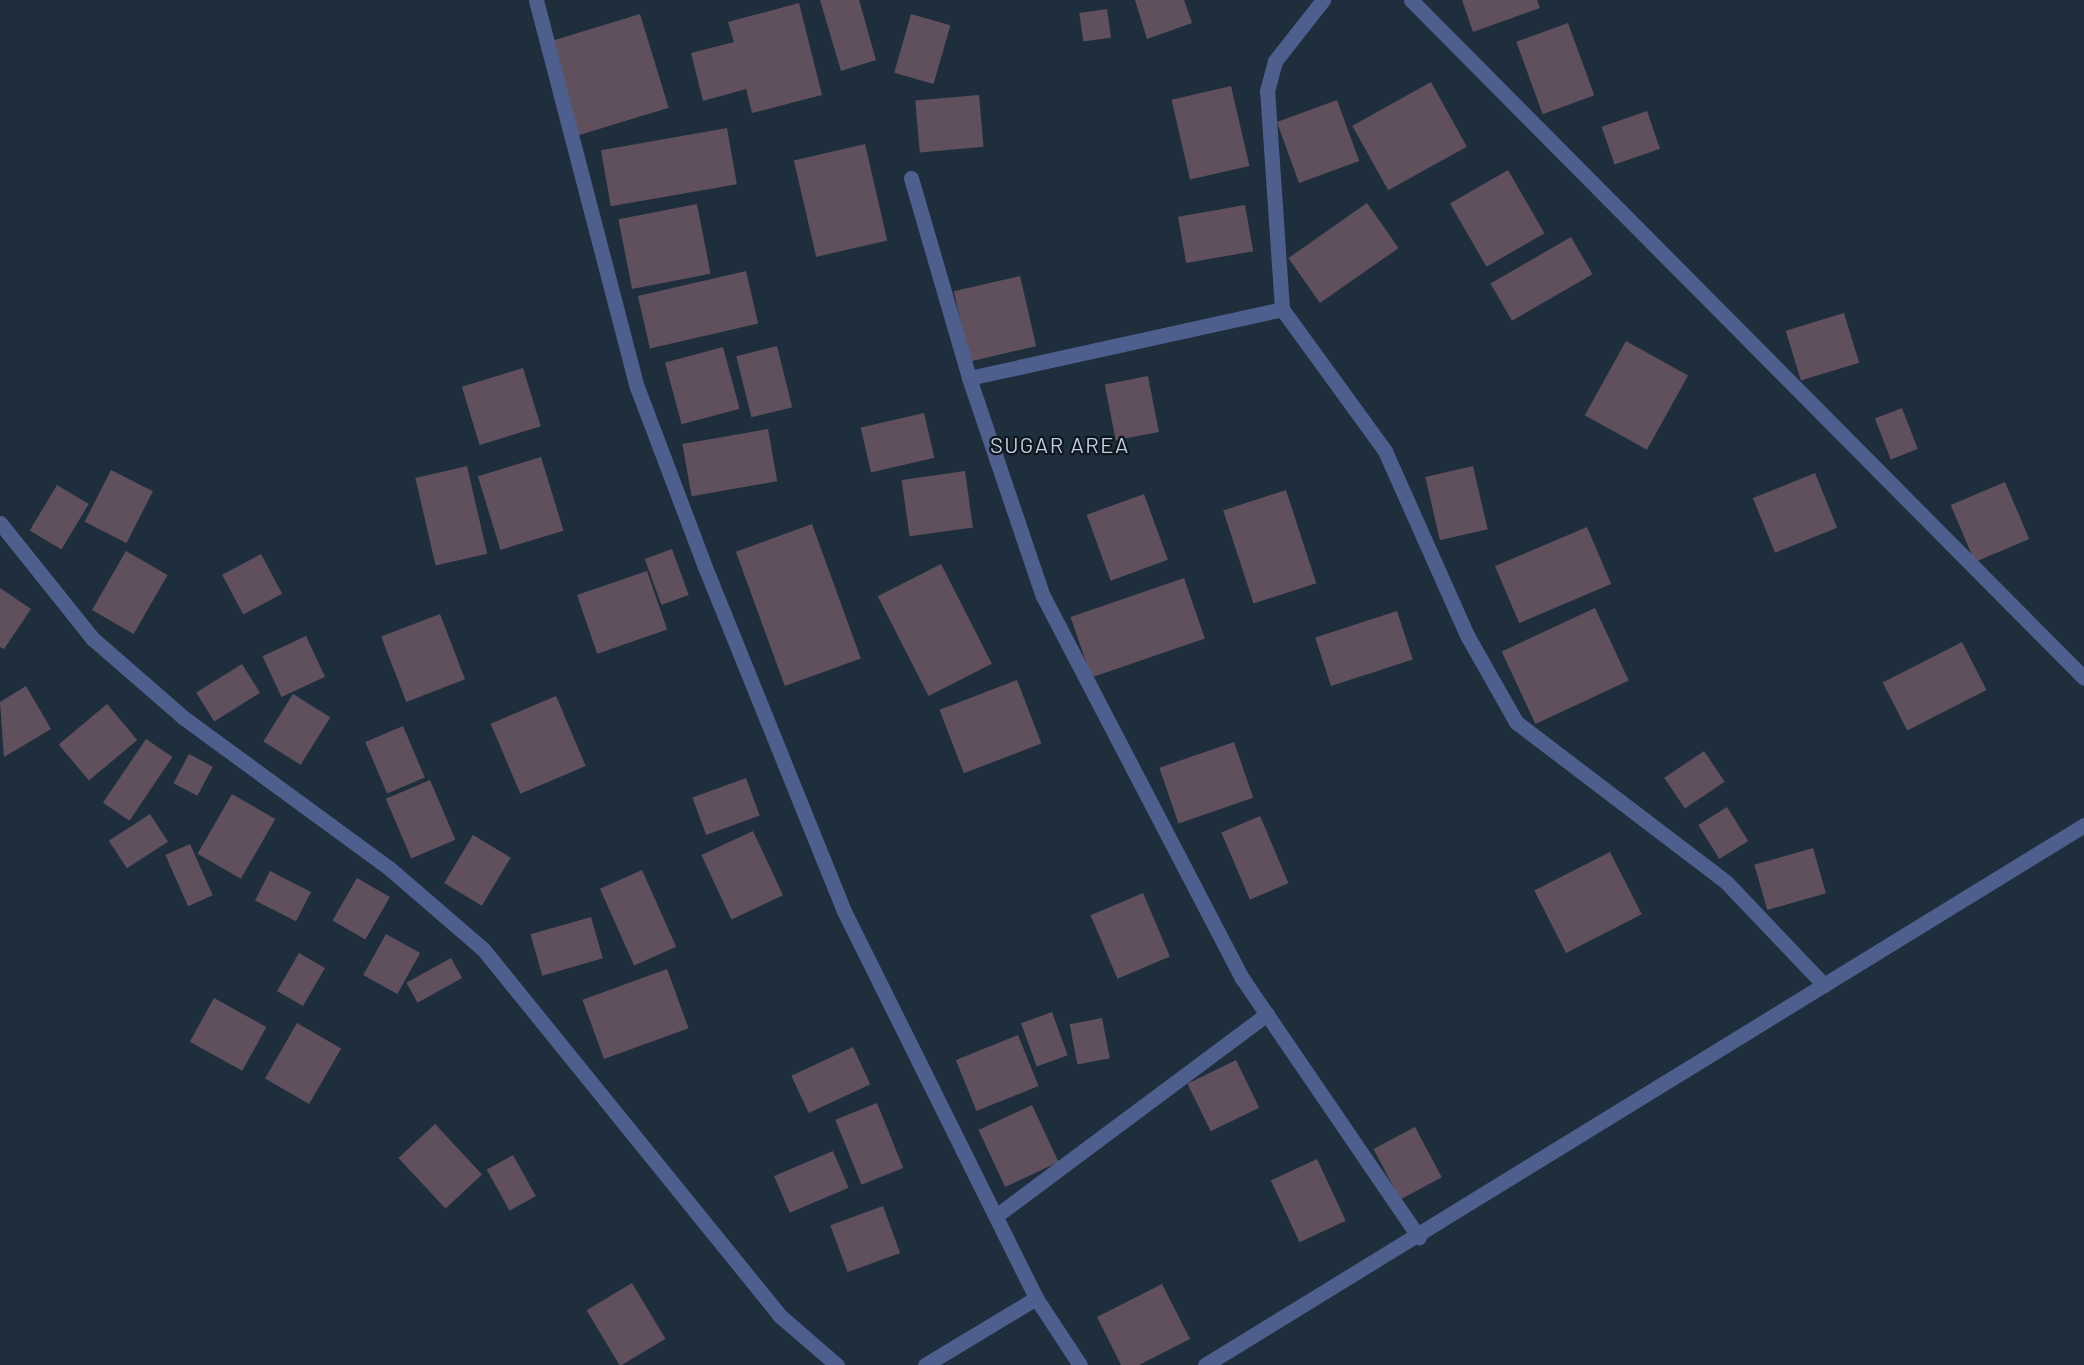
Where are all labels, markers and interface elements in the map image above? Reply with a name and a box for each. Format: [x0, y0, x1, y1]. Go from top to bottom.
district label: SUGAR AREA [990, 432, 1130, 458]

